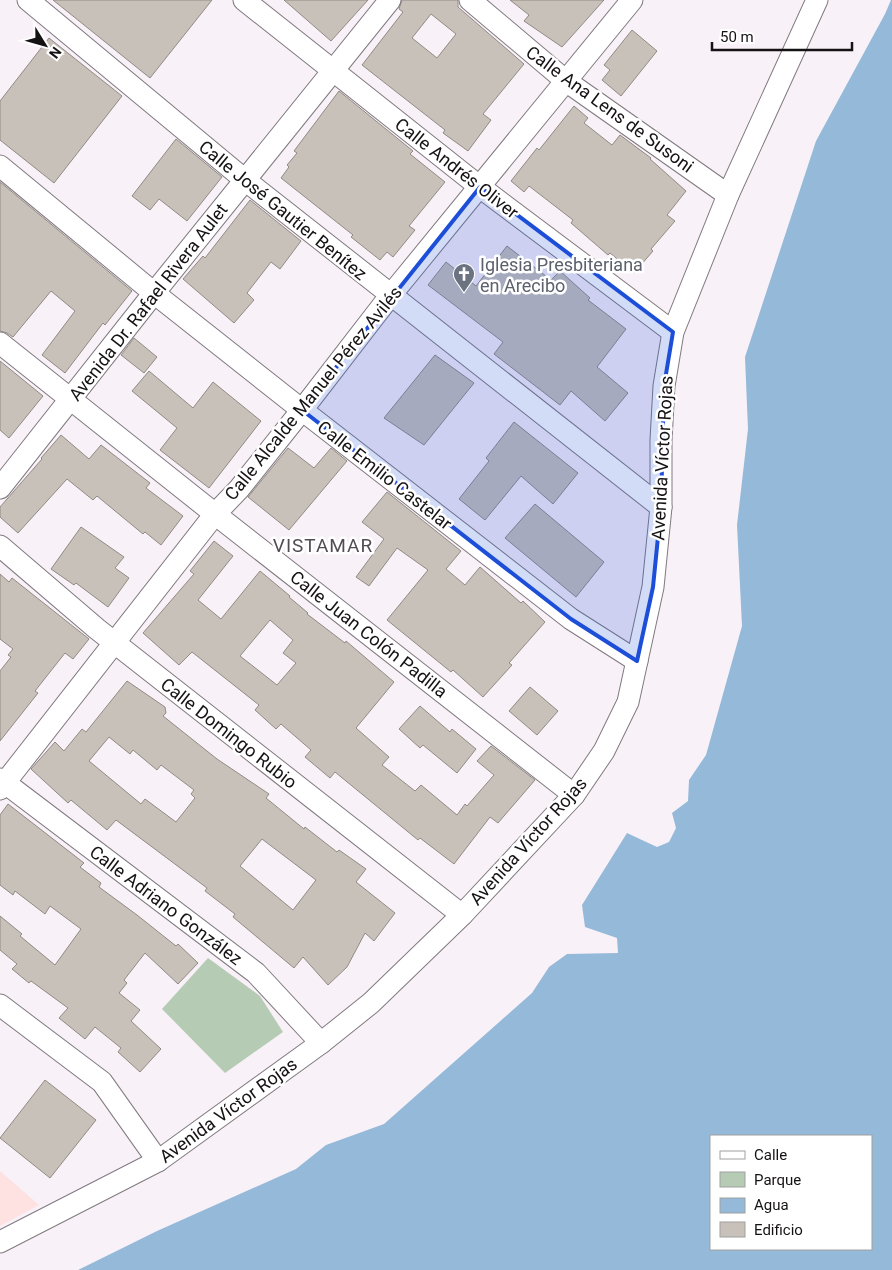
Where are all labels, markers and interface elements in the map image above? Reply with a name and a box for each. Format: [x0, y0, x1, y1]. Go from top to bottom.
north arrow [20, 20, 70, 70]
scale bar [712, 20, 852, 52]
text: 50 m [720, 28, 754, 46]
street label: Calle Ana Lens de Susoni [522, 41, 698, 177]
text: N [46, 44, 65, 62]
street label: Calle Andrés Oliver [391, 113, 523, 223]
street label: Calle José Gautier Benítez [195, 136, 371, 284]
street label: Avenida Dr. Rafael Rivera Aulet [64, 199, 232, 405]
place label: Iglesia Presbiteriana en Arecibo [480, 254, 643, 296]
church icon: Iglesia Presbiteriana en Arecibo [452, 262, 476, 293]
street label: Calle Alcalde Manuel Pérez Avilés [220, 282, 406, 504]
street label: Avenida Víctor Rojas [647, 375, 677, 541]
street label: Calle Emilio Castelar [314, 416, 456, 534]
district label: VISTAMAR [273, 534, 373, 557]
street label: Calle Juan Colón Padilla [286, 566, 452, 702]
street label: Calle Domingo Rubio [157, 673, 301, 793]
street label: Avenida Víctor Rojas [465, 773, 591, 909]
street label: Calle Adriano González [86, 841, 246, 969]
street label: Avenida Víctor Rojas [155, 1053, 301, 1167]
legend [710, 1135, 872, 1250]
text: Calle [754, 1146, 787, 1164]
text: Parque [754, 1171, 801, 1189]
text: Agua [754, 1196, 789, 1214]
text: Edificio [754, 1221, 803, 1239]

